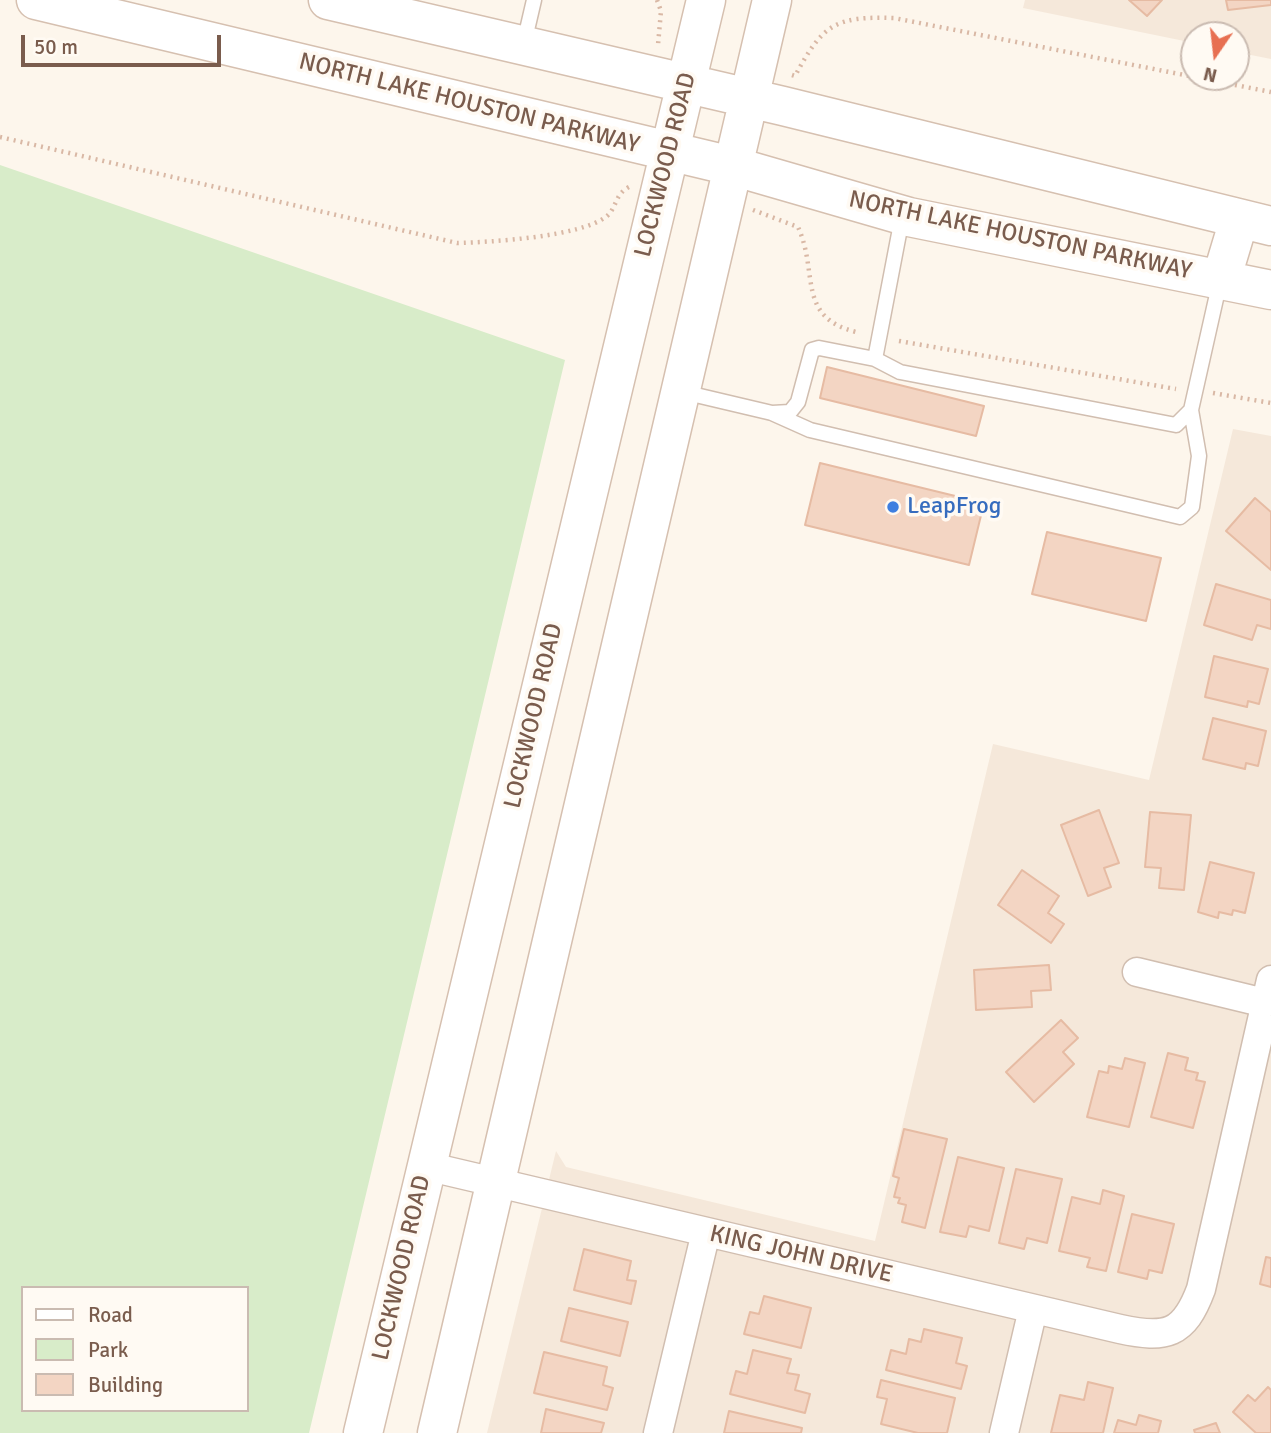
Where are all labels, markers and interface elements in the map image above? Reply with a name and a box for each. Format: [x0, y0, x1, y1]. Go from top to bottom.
scale bar [24, 21, 224, 65]
north arrow [1180, 21, 1250, 91]
text: 50 m [34, 34, 78, 60]
street label: NORTH LAKE HOUSTON PARKWAY [296, 48, 642, 160]
text: N [1201, 61, 1220, 88]
street label: LOCKWOOD ROAD [629, 70, 703, 260]
street label: NORTH LAKE HOUSTON PARKWAY [846, 186, 1194, 286]
place label: LeapFrog [907, 493, 1001, 521]
marker: LeapFrog [885, 499, 901, 515]
street label: LOCKWOOD ROAD [499, 621, 569, 811]
street label: LOCKWOOD ROAD [367, 1173, 437, 1363]
street label: KING JOHN DRIVE [707, 1220, 895, 1290]
legend [21, 1286, 248, 1412]
text: Road [88, 1302, 133, 1328]
text: Park [88, 1337, 128, 1363]
text: Building [88, 1372, 163, 1398]

